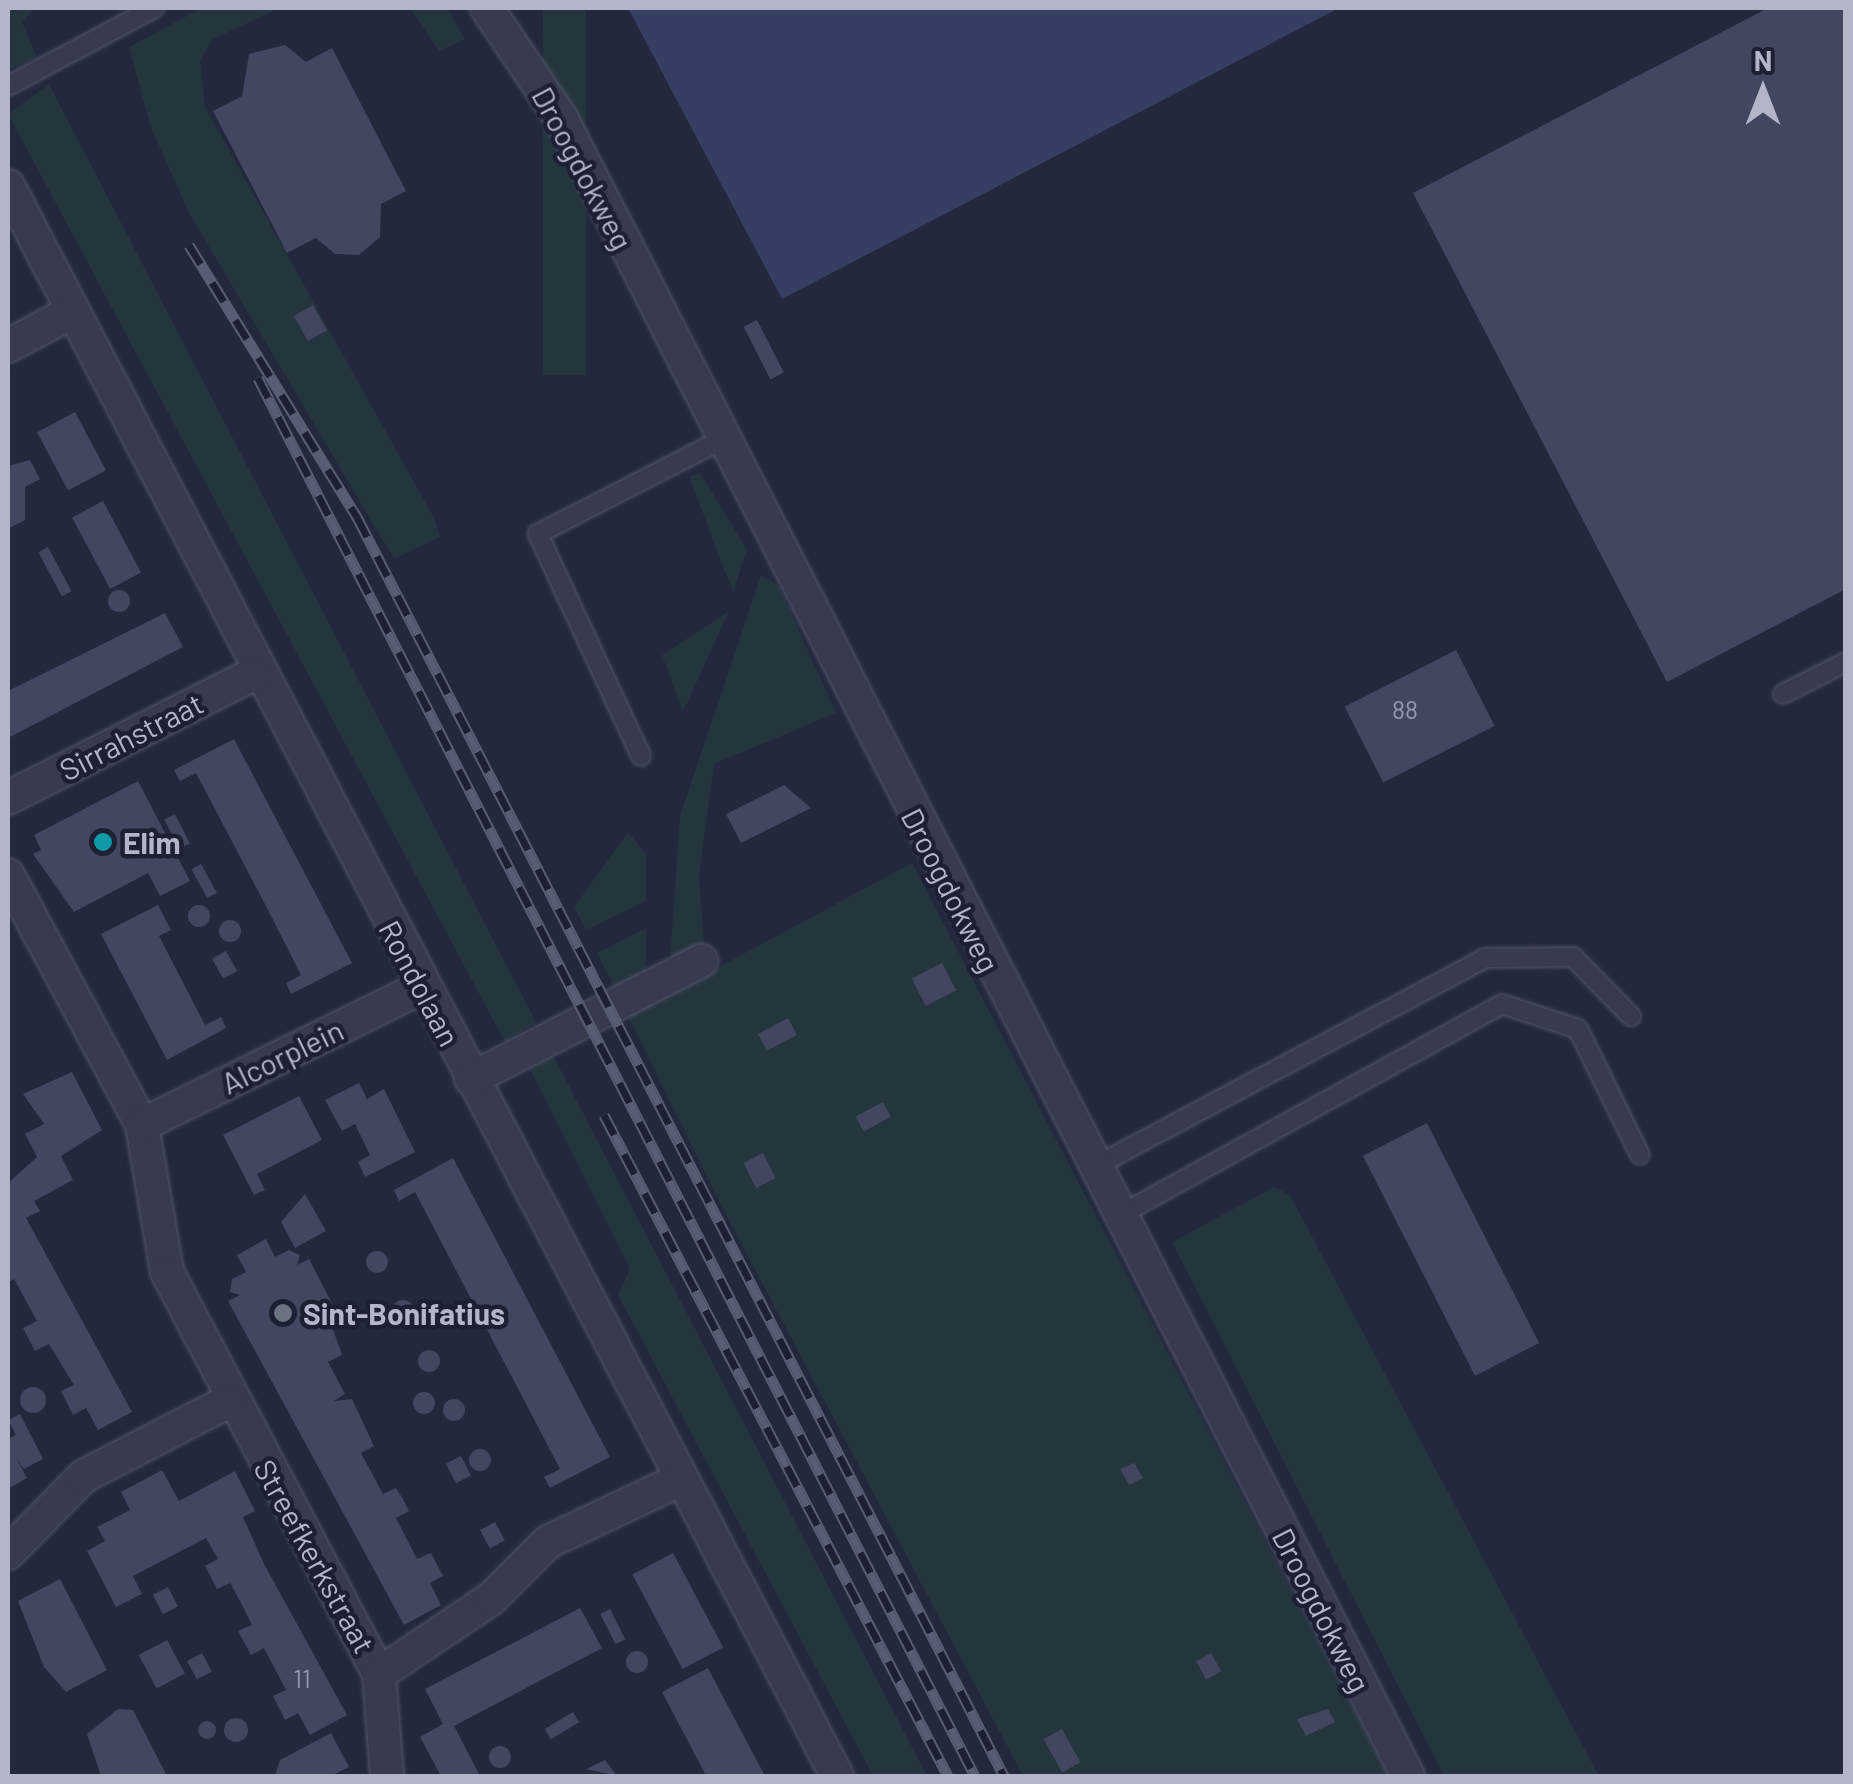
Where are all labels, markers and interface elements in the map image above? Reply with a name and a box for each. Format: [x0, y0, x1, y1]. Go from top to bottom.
north arrow [1713, 40, 1813, 140]
text: N [1754, 43, 1772, 77]
street label: Droogdokweg [525, 81, 641, 255]
street label: Sirrahstraat [53, 685, 209, 787]
house number: 88 [1392, 694, 1418, 724]
street label: Droogdokweg [894, 802, 1008, 978]
place label: Elim [123, 824, 181, 860]
marker: Elim [92, 831, 114, 853]
street label: Rondolaan [372, 914, 468, 1052]
street label: Alcorplein [215, 1011, 349, 1101]
place label: Sint-Bonifatius [303, 1295, 505, 1331]
marker: Sint-Bonifatius [272, 1302, 294, 1324]
street label: Streefkerkstraat [247, 1453, 383, 1659]
street label: Droogdokweg [1265, 1522, 1379, 1698]
house number: 11 [293, 1663, 311, 1693]

